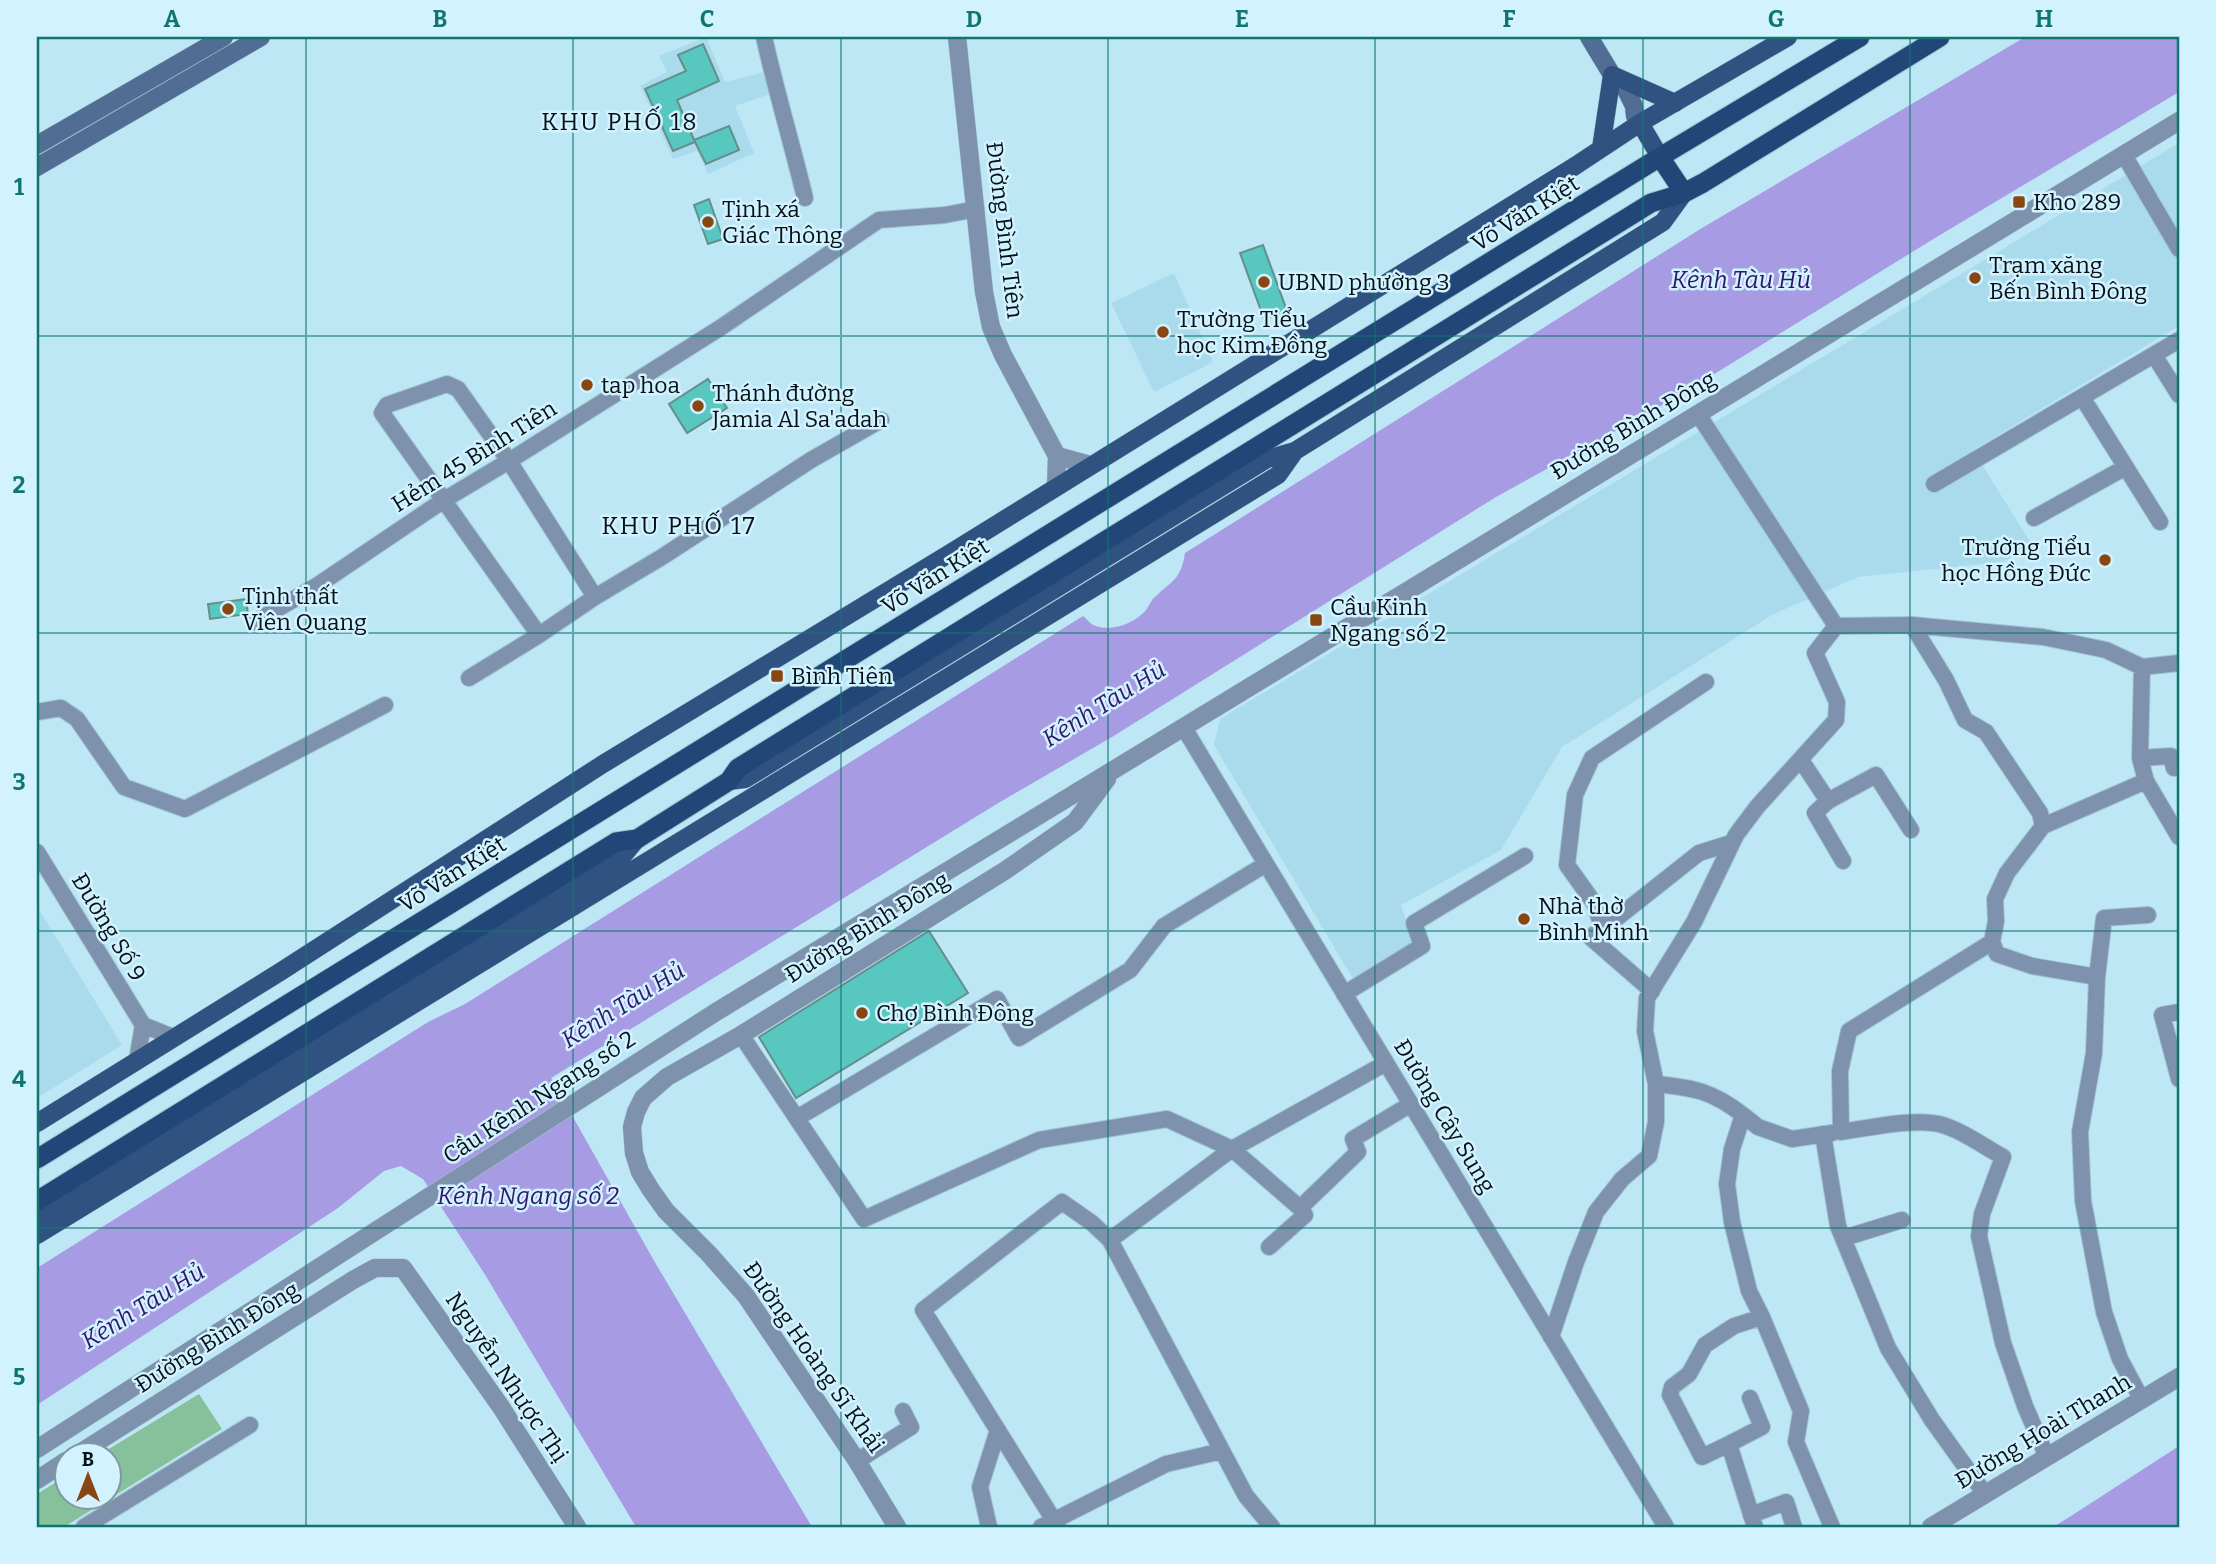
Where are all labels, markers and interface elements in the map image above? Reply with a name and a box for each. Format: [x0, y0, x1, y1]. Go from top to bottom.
text: A [164, 5, 181, 33]
text: B [433, 5, 447, 33]
text: C [700, 5, 714, 33]
text: D [966, 5, 982, 33]
text: E [1235, 5, 1249, 33]
text: F [1503, 5, 1516, 33]
text: G [1768, 5, 1785, 33]
text: H [2035, 5, 2053, 33]
district label: KHU PHỐ 18 [541, 105, 699, 136]
street label: Đường Bình Tiên [980, 140, 1030, 320]
street label: Võ Văn Kiệt [1466, 169, 1584, 257]
text: 1 [14, 173, 24, 201]
place label: Kho 289 [2033, 188, 2121, 216]
marker: Kho 289 [2011, 194, 2027, 210]
place label: Tịnh xá Giác Thông [722, 195, 843, 249]
marker: Tịnh xá Giác Thông [700, 214, 716, 230]
place label: Trạm xăng Bến Bình Đông [1989, 251, 2147, 305]
water label: Kênh Tàu Hủ [1671, 266, 1811, 294]
place label: UBND phường 3 [1278, 268, 1450, 296]
marker: Trạm xăng Bến Bình Đông [1967, 270, 1983, 286]
marker: UBND phường 3 [1256, 274, 1272, 290]
place label: Trường Tiểu học Kim Đồng [1177, 305, 1327, 359]
marker: Trường Tiểu học Kim Đồng [1155, 324, 1171, 340]
street label: Đường Bình Đông [1545, 365, 1721, 485]
place label: tap hoa [601, 371, 681, 399]
marker: tap hoa [579, 377, 595, 393]
place label: Thánh đường Jamia Al Sa'adah [711, 379, 887, 433]
street label: Hẻm 45 Bình Tiên [386, 394, 562, 518]
marker: Thánh đường Jamia Al Sa'adah [690, 398, 706, 414]
text: 2 [13, 471, 26, 499]
district label: KHU PHỐ 17 [602, 509, 756, 540]
street label: Võ Văn Kiệt [876, 532, 994, 620]
place label: Trường Tiểu học Hồng Đức [1941, 533, 2091, 587]
marker: Trường Tiểu học Hồng Đức [2097, 552, 2113, 568]
place label: Tịnh thất Viên Quang [242, 582, 367, 636]
place label: Cầu Kinh Ngang số 2 [1330, 593, 1446, 647]
marker: Tịnh thất Viên Quang [220, 601, 236, 617]
marker: Cầu Kinh Ngang số 2 [1308, 612, 1324, 628]
water label: Kênh Tàu Hủ [1037, 655, 1171, 753]
place label: Bình Tiên [791, 662, 893, 690]
marker: Bình Tiên [769, 668, 785, 684]
text: 3 [12, 768, 26, 796]
street label: Võ Văn Kiệt [393, 830, 511, 918]
street label: Đường Bình Đông [780, 865, 954, 989]
street label: Đường Số 9 [66, 868, 152, 986]
place label: Nhà thờ Bình Minh [1538, 892, 1649, 946]
marker: Nhà thờ Bình Minh [1516, 911, 1532, 927]
water label: Kênh Tàu Hủ [556, 956, 690, 1054]
place label: Chợ Bình Đông [876, 999, 1034, 1027]
marker: Chợ Bình Đông [854, 1005, 870, 1021]
street label: Cầu Kênh Ngang số 2 [438, 1024, 640, 1170]
street label: Đường Cây Sung [1388, 1034, 1502, 1198]
text: 4 [12, 1065, 26, 1093]
water label: Kênh Ngang số 2 [437, 1182, 619, 1210]
street label: Đường Hoàng Sĩ Khải [738, 1256, 891, 1458]
water label: Kênh Tàu Hủ [76, 1257, 210, 1355]
street label: Đường Bình Đông [130, 1275, 304, 1399]
street label: Nguyễn Nhược Thị [440, 1287, 574, 1467]
text: 5 [13, 1363, 25, 1391]
street label: Đường Hoài Thanh [1950, 1367, 2136, 1495]
north arrow [52, 1442, 122, 1512]
text: B [82, 1448, 94, 1471]

